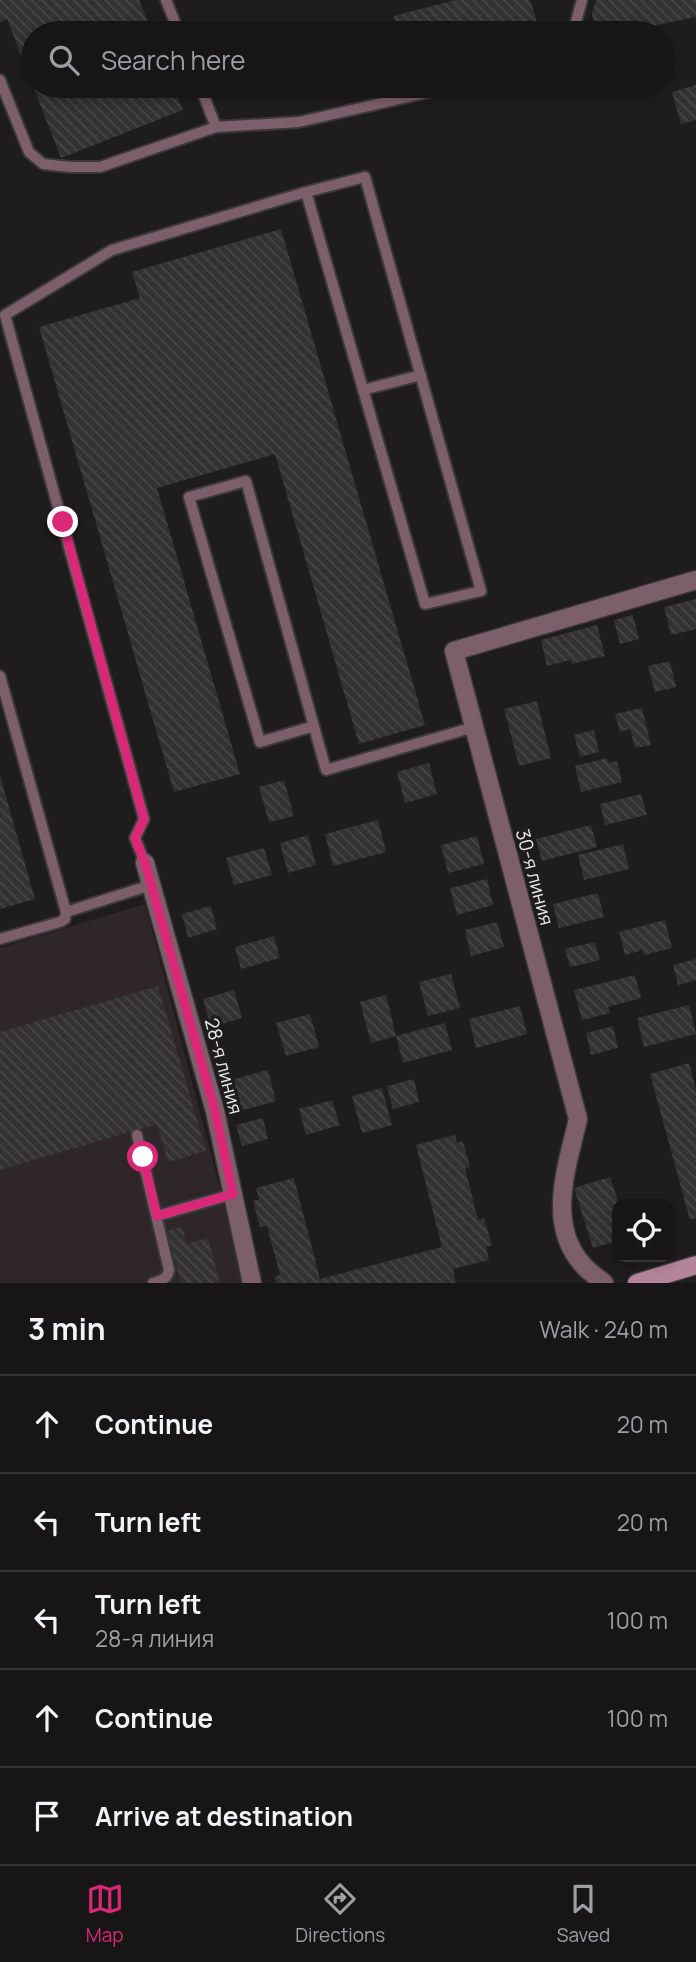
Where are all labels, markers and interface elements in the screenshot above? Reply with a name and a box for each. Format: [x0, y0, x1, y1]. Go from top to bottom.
search box [21, 21, 675, 98]
icon: search [45, 41, 83, 79]
text: Search here [101, 42, 246, 78]
route end [47, 506, 78, 537]
street label: 30-я линия [510, 826, 560, 928]
street label: 28-я линия [199, 1015, 249, 1117]
route start [127, 1141, 158, 1172]
map controls [612, 1199, 675, 1262]
button: locate [612, 1199, 675, 1262]
text: 3 min [28, 1308, 106, 1349]
text: Walk · 240 m [539, 1313, 668, 1345]
icon: ahead [28, 1405, 66, 1443]
text: Continue [95, 1406, 213, 1442]
text: 20 m [617, 1408, 668, 1440]
icon: left [28, 1503, 66, 1541]
text: Turn left [95, 1504, 202, 1540]
text: 20 m [617, 1506, 668, 1538]
text: Turn left [95, 1586, 202, 1622]
icon: left [28, 1601, 66, 1639]
text: 100 m [607, 1604, 668, 1636]
text: 28-я линия [95, 1622, 214, 1654]
icon: ahead [28, 1699, 66, 1737]
text: Continue [95, 1700, 213, 1736]
text: 100 m [607, 1702, 668, 1734]
icon: arrive [28, 1797, 66, 1835]
text: Arrive at destination [95, 1798, 353, 1834]
tab: Map [86, 1880, 124, 1948]
tab: Directions [295, 1880, 385, 1948]
tab: Saved [557, 1880, 610, 1948]

